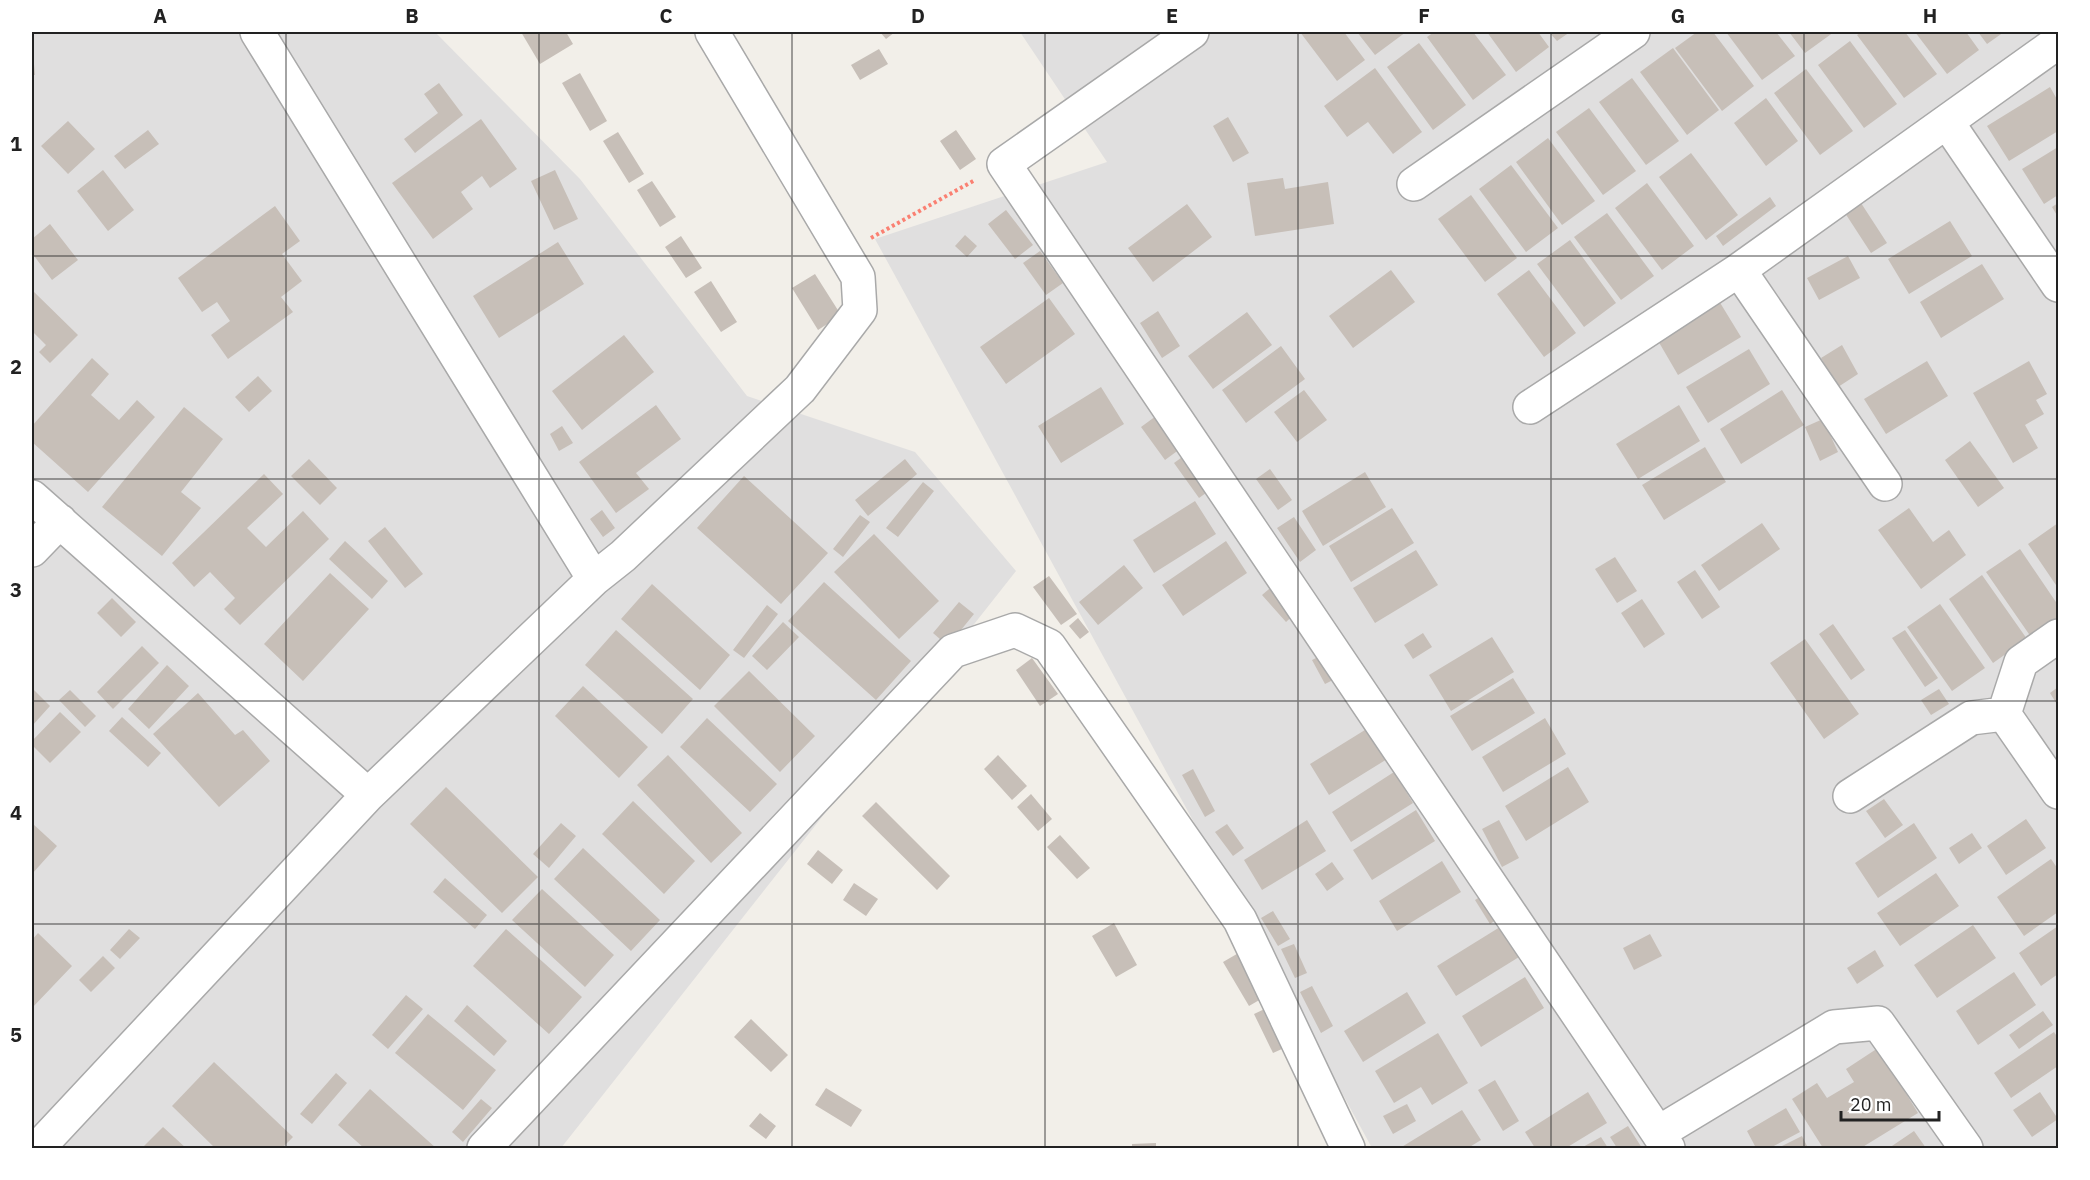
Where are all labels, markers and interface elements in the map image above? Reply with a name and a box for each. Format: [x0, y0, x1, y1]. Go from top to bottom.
text: A [153, 2, 167, 29]
text: B [405, 2, 419, 29]
text: C [659, 2, 673, 29]
text: D [911, 2, 925, 29]
text: E [1166, 2, 1178, 29]
text: F [1418, 2, 1430, 29]
text: G [1671, 2, 1685, 29]
text: H [1923, 2, 1937, 29]
text: 1 [10, 130, 22, 157]
text: 2 [10, 353, 22, 380]
text: 3 [10, 576, 22, 603]
text: 4 [10, 799, 22, 826]
text: 5 [10, 1021, 22, 1048]
scale bar [1841, 1084, 1938, 1122]
text: 20 m [1850, 1093, 1892, 1116]

